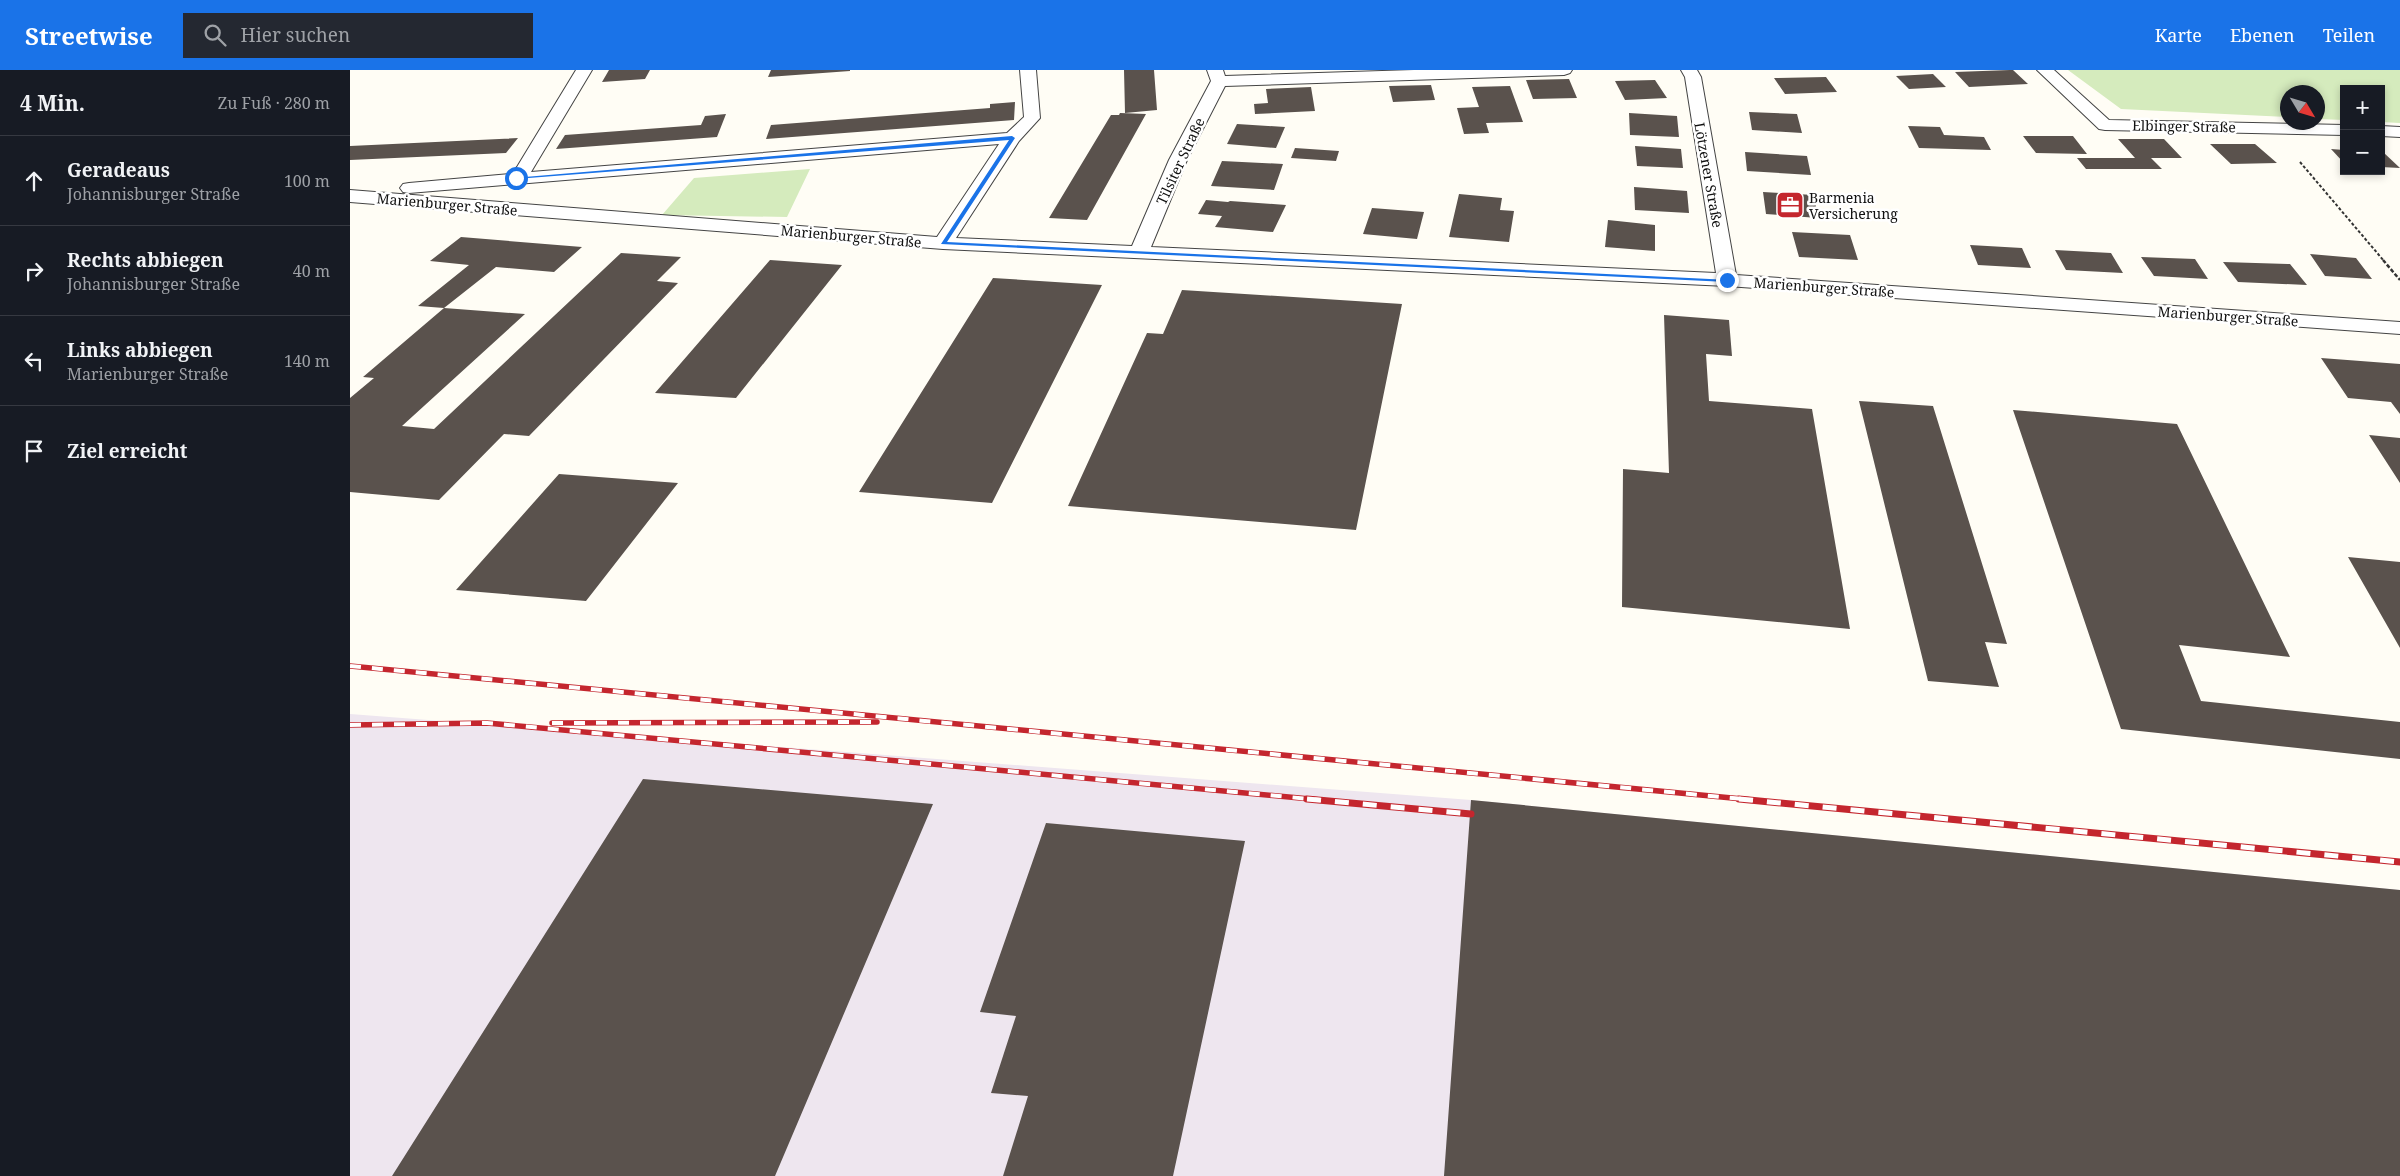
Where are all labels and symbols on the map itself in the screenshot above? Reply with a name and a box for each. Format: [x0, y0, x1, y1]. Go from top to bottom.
north arrow [2280, 85, 2325, 130]
street label: Tilsiter Straße [1151, 114, 1209, 208]
street label: Elbinger Straße [2132, 116, 2236, 136]
street label: Lötzener Straße [1690, 121, 1728, 229]
route start [505, 167, 528, 190]
street label: Marienburger Straße [376, 188, 518, 220]
place label: Barmenia Versicherung [1809, 188, 1898, 223]
office icon: Barmenia Versicherung [1775, 190, 1805, 220]
street label: Marienburger Straße [780, 220, 922, 252]
route end [1716, 269, 1739, 292]
street label: Marienburger Straße [1753, 273, 1895, 301]
street label: Marienburger Straße [2157, 302, 2299, 330]

